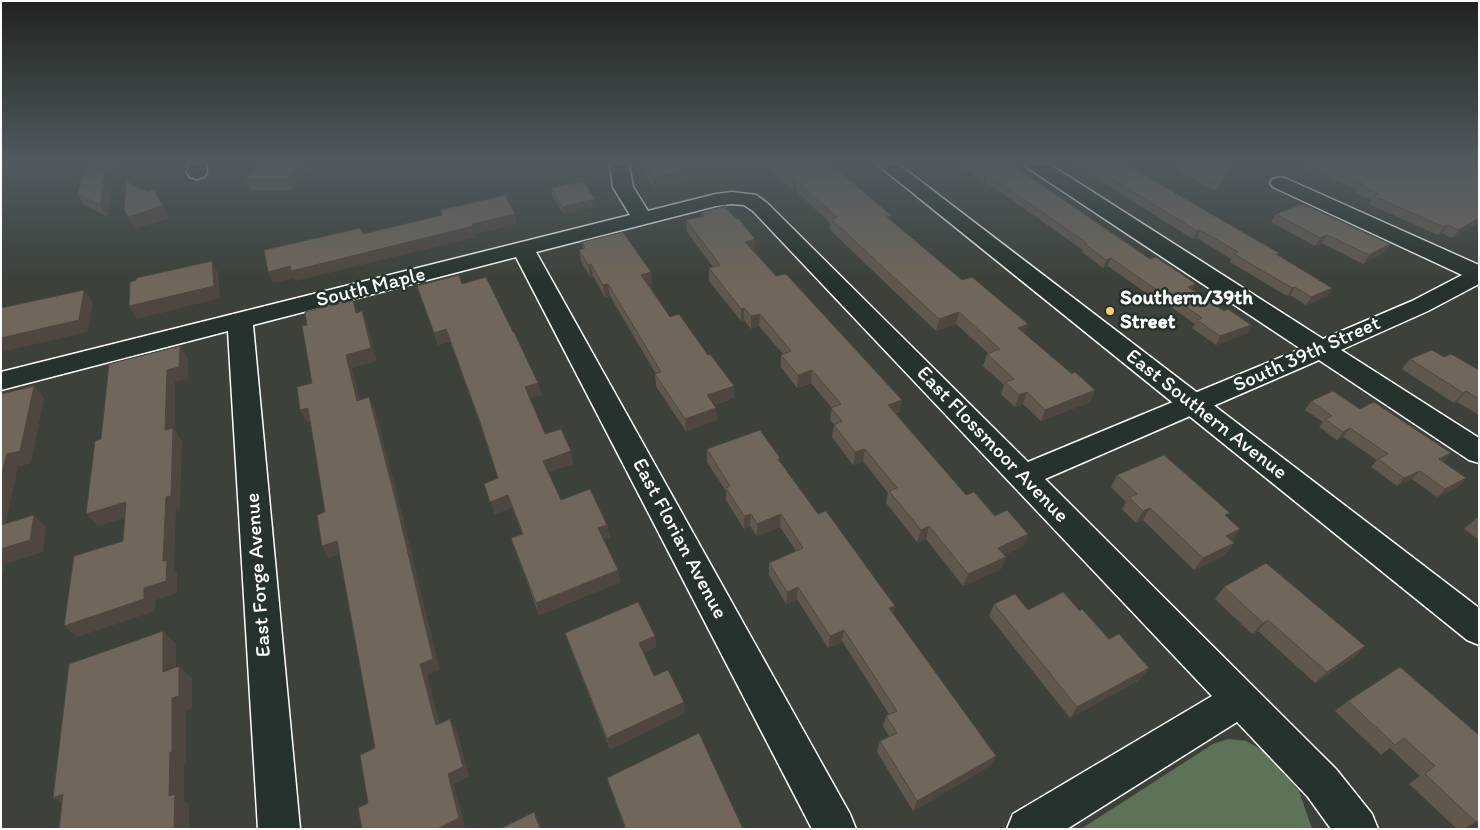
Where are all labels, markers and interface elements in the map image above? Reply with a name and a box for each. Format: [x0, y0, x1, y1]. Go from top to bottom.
street label: South Maple [314, 262, 428, 314]
place label: Southern/39th Street [1120, 286, 1253, 336]
marker: Southern/39th Street [1104, 305, 1116, 317]
street label: South 39th Street [1229, 311, 1385, 399]
street label: East Southern Avenue [1120, 344, 1292, 486]
street label: East Flossmoor Avenue [911, 361, 1073, 529]
street label: East Florian Avenue [626, 454, 732, 624]
street label: East Forge Avenue [241, 492, 277, 658]

